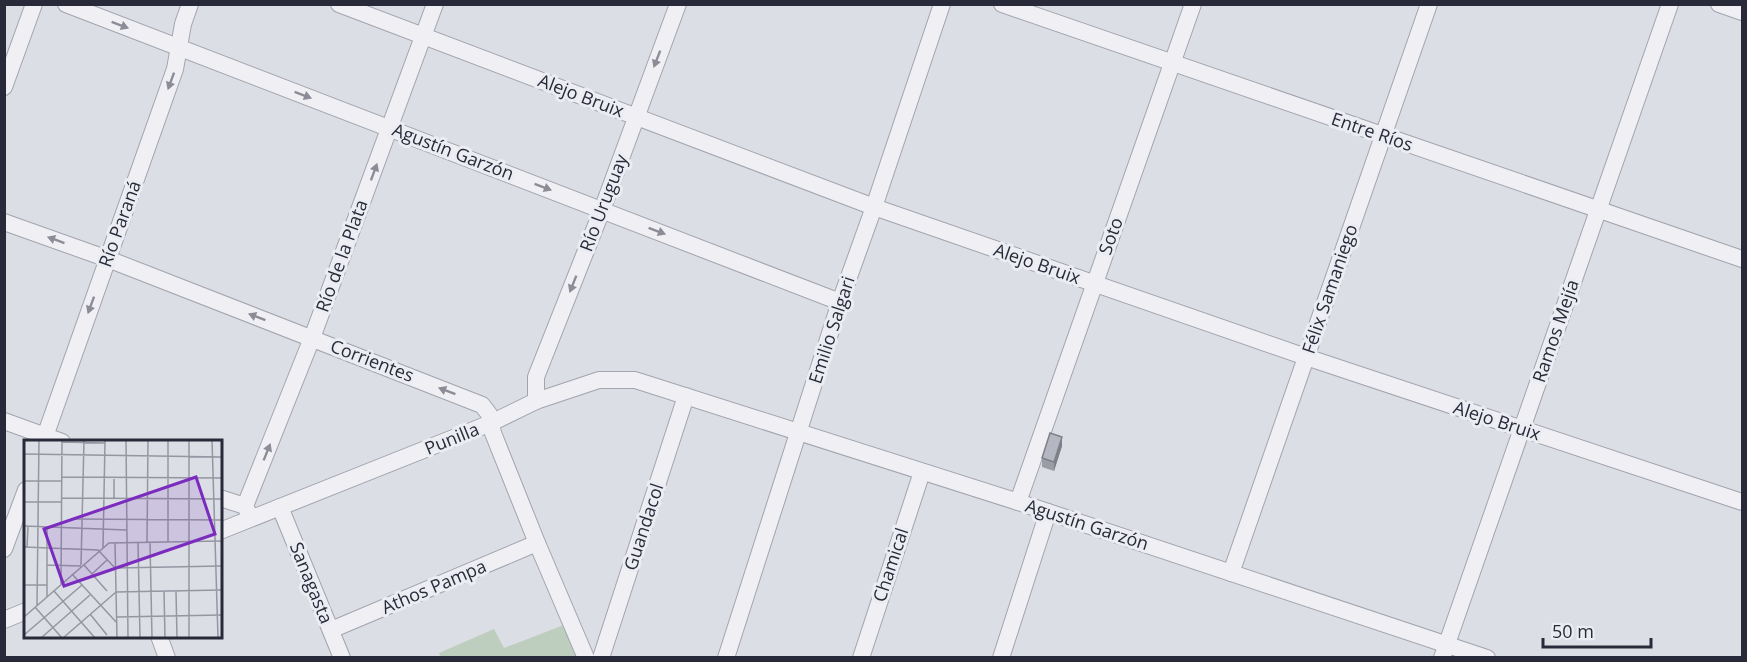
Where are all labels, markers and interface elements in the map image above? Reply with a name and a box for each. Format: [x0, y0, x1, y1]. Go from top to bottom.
one-way arrow [112, 20, 130, 30]
one-way arrow [652, 50, 661, 68]
street label: Alejo Bruix [535, 68, 628, 123]
one-way arrow [165, 72, 175, 90]
one-way arrow [294, 90, 312, 100]
street label: Entre Ríos [1328, 106, 1416, 156]
street label: Agustín Garzón [389, 117, 518, 185]
street label: Río Uruguay [573, 150, 633, 255]
one-way arrow [369, 163, 379, 181]
street label: Río Paraná [92, 177, 146, 270]
one-way arrow [535, 182, 553, 192]
street label: Río de la Plata [310, 196, 373, 315]
street label: Soto [1092, 214, 1128, 258]
street label: Félix Samaniego [1296, 221, 1362, 357]
one-way arrow [648, 227, 666, 236]
one-way arrow [46, 235, 64, 245]
street label: Alejo Bruix [991, 237, 1084, 289]
street label: Emilio Salgari [802, 273, 860, 387]
one-way arrow [568, 275, 578, 293]
street label: Ramos Mejía [1526, 276, 1584, 385]
one-way arrow [86, 296, 96, 314]
one-way arrow [248, 312, 266, 322]
street label: Corrientes [327, 333, 418, 387]
one-way arrow [438, 386, 456, 395]
street label: Alejo Bruix [1451, 395, 1544, 446]
street label: Punilla [421, 416, 482, 460]
inset map [24, 440, 222, 638]
one-way arrow [262, 443, 272, 461]
street label: Guandacol [618, 480, 668, 573]
street label: Agustín Garzón [1023, 493, 1152, 555]
street label: Chamical [867, 524, 913, 605]
street label: Sanagasta [285, 538, 339, 627]
street label: Athos Pampa [378, 553, 490, 619]
scale bar [1543, 611, 1651, 649]
text: 50 m [1552, 619, 1594, 643]

